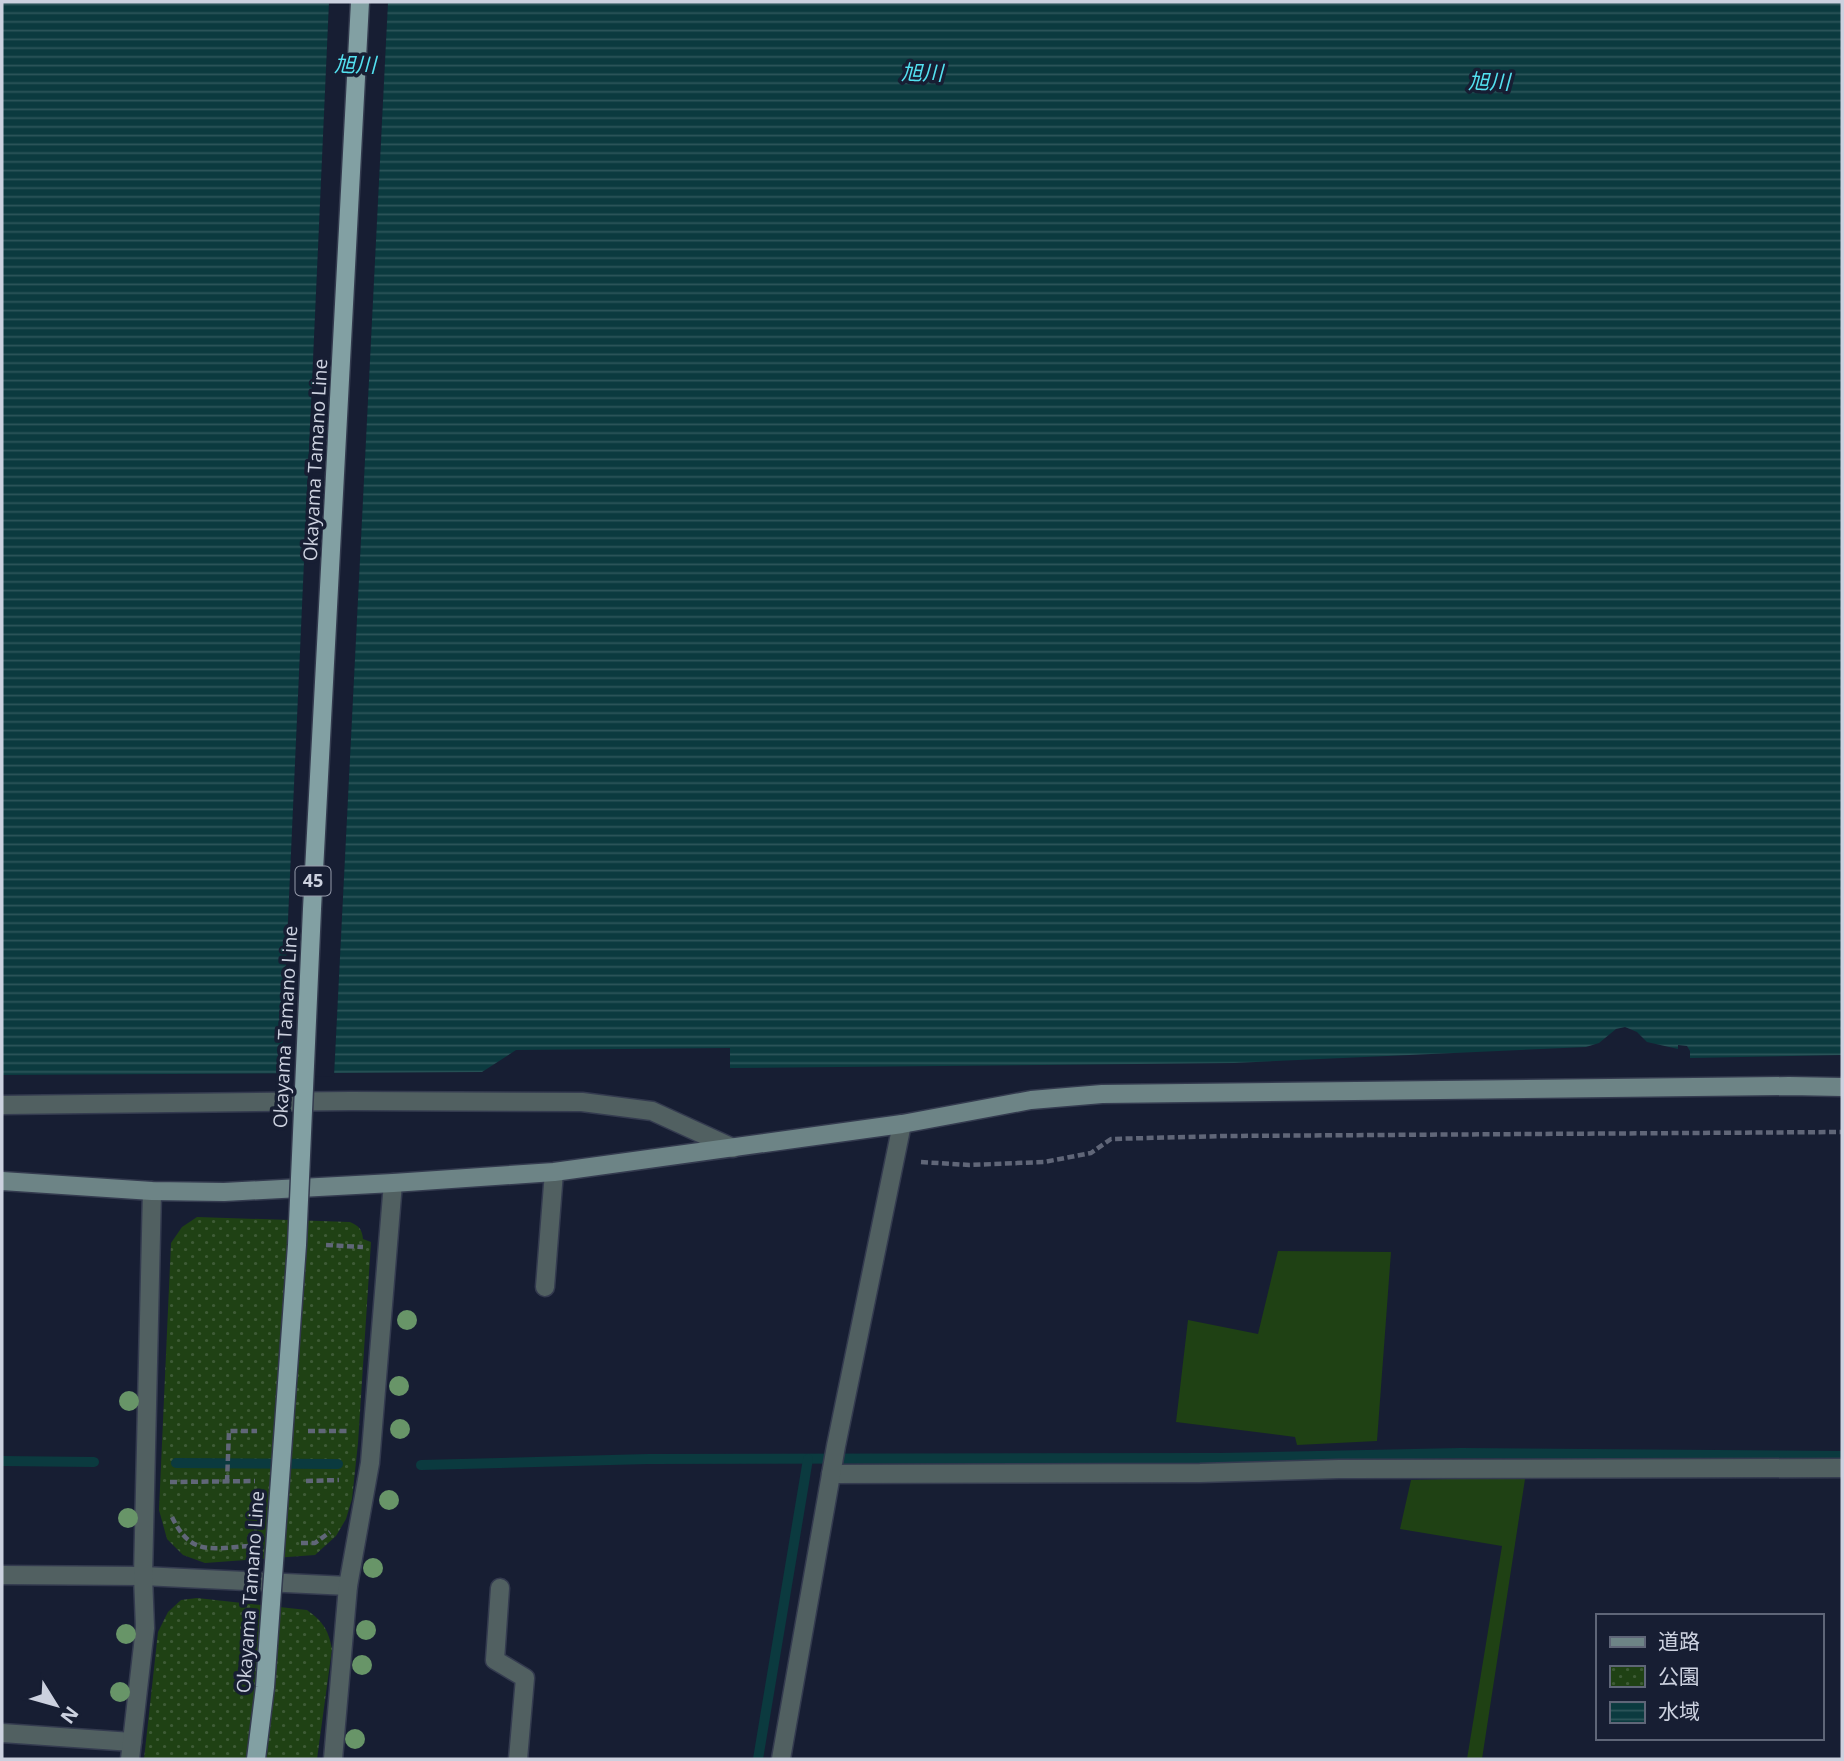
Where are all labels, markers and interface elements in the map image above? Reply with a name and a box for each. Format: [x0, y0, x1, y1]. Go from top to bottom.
water label: 旭川 [334, 50, 378, 78]
water label: 旭川 [901, 58, 945, 86]
water label: 旭川 [1468, 67, 1512, 95]
street label: Okayama Tamano Line [297, 358, 333, 562]
road number: 45 [296, 866, 330, 896]
street label: Okayama Tamano Line [267, 925, 303, 1129]
street label: Okayama Tamano Line [230, 1490, 270, 1694]
legend [1596, 1614, 1823, 1740]
text: 道路 [1658, 1627, 1700, 1655]
text: 公園 [1658, 1662, 1700, 1690]
north arrow [21, 1670, 91, 1740]
text: 水域 [1658, 1697, 1700, 1725]
text: N [55, 1701, 85, 1729]

